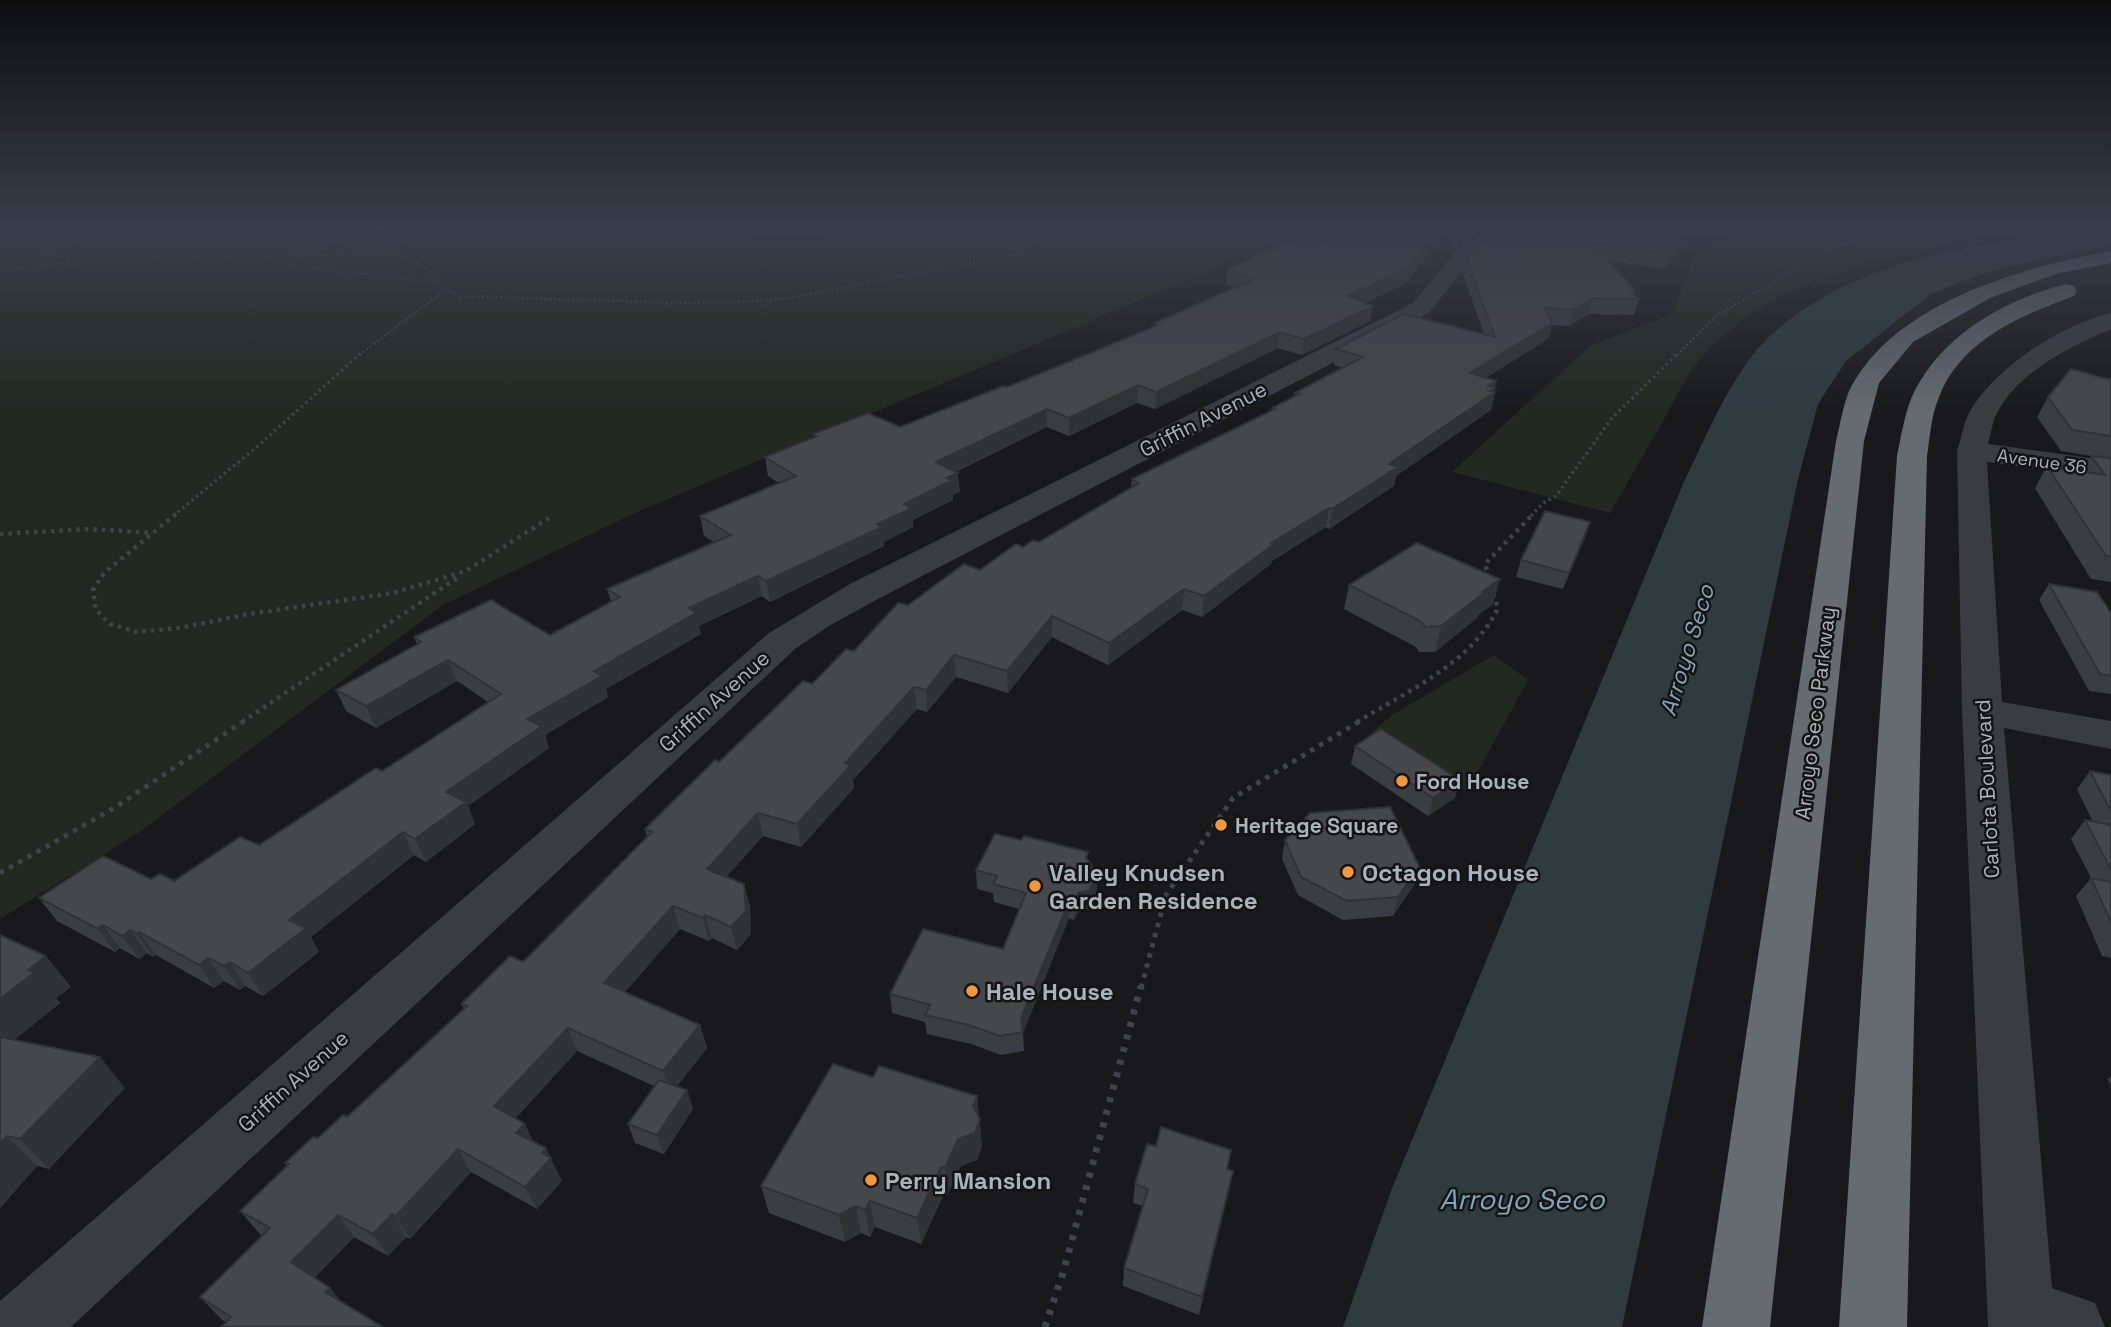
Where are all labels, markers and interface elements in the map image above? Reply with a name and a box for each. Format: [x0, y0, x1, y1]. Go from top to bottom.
street label: Griffin Avenue [1135, 375, 1271, 463]
street label: Avenue 36 [1996, 443, 2088, 479]
water label: Arroyo Seco [1653, 580, 1721, 719]
street label: Arroyo Seco Parkway [1789, 605, 1841, 821]
street label: Griffin Avenue [653, 644, 775, 758]
street label: Carlota Boulevard [1969, 699, 2005, 879]
place label: Ford House [1416, 768, 1529, 795]
marker: Ford House [1394, 773, 1410, 789]
place label: Heritage Square [1235, 812, 1398, 839]
marker: Heritage Square [1213, 817, 1229, 833]
place label: Valley Knudsen Garden Residence [1049, 857, 1258, 916]
place label: Octagon House [1362, 857, 1539, 888]
marker: Octagon House [1340, 864, 1356, 880]
marker: Valley Knudsen Garden Residence [1027, 878, 1043, 894]
place label: Hale House [986, 976, 1114, 1007]
marker: Hale House [964, 983, 980, 999]
street label: Griffin Avenue [232, 1024, 354, 1138]
place label: Perry Mansion [885, 1165, 1051, 1196]
marker: Perry Mansion [863, 1172, 879, 1188]
water label: Arroyo Seco [1440, 1181, 1605, 1217]

